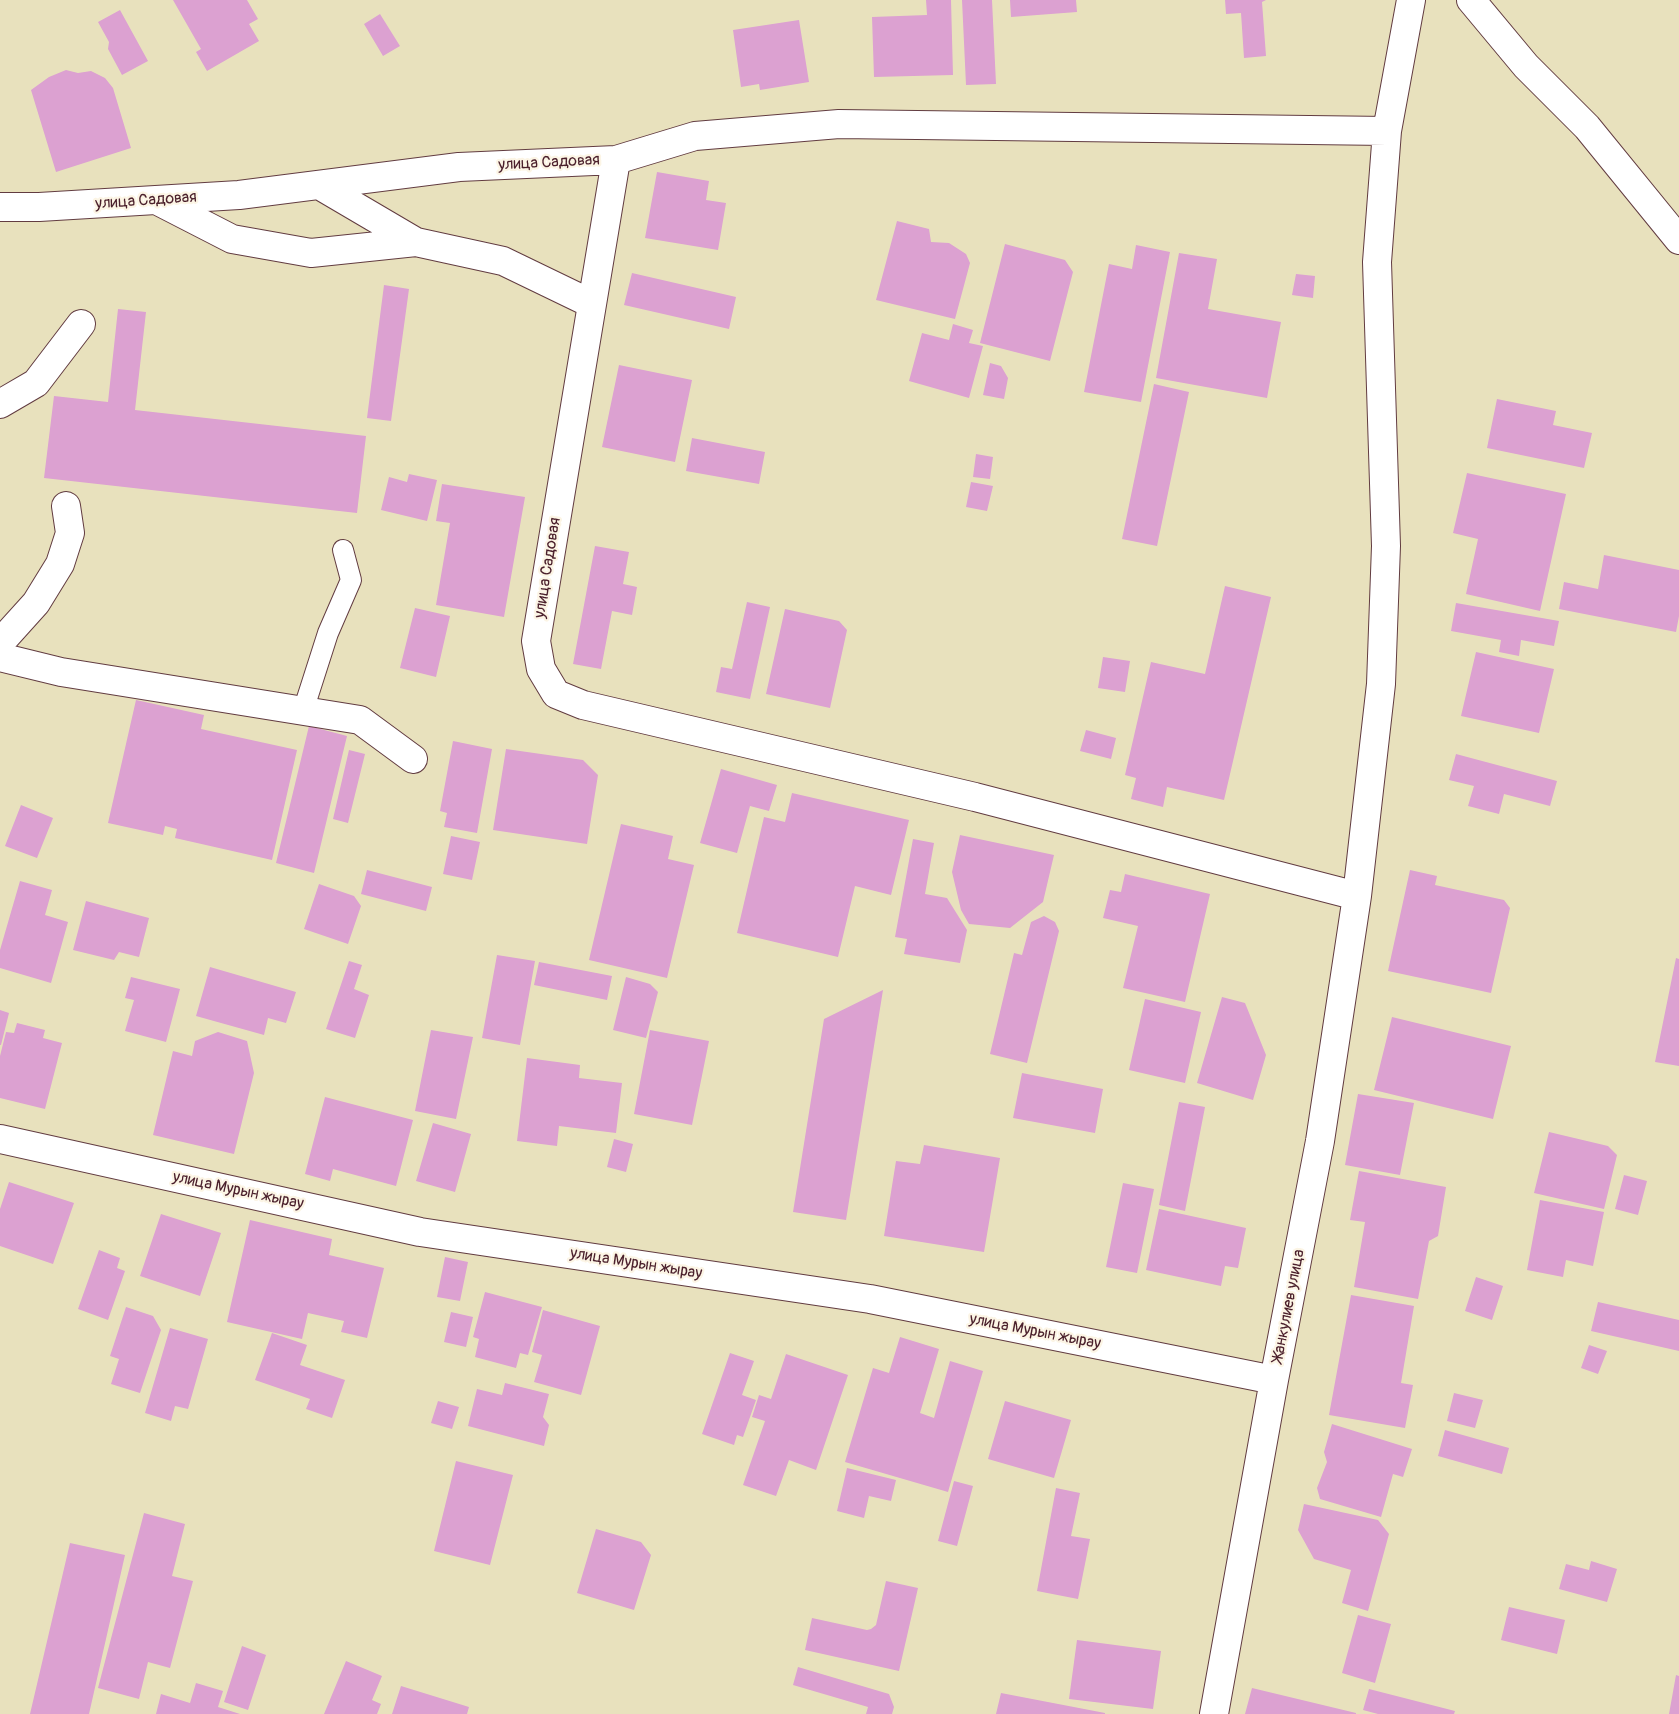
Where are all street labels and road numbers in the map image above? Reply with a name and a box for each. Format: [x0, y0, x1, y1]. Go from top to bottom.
street label: улица Садовая [498, 151, 600, 175]
street label: улица Садовая [95, 188, 197, 214]
street label: улица Садовая [531, 516, 565, 620]
street label: улица Мурын жырау [171, 1168, 305, 1214]
street label: улица Мурын жырау [569, 1244, 703, 1284]
street label: Жанкулиев улица [1269, 1248, 1309, 1364]
street label: улица Мурын жырау [968, 1310, 1102, 1354]

